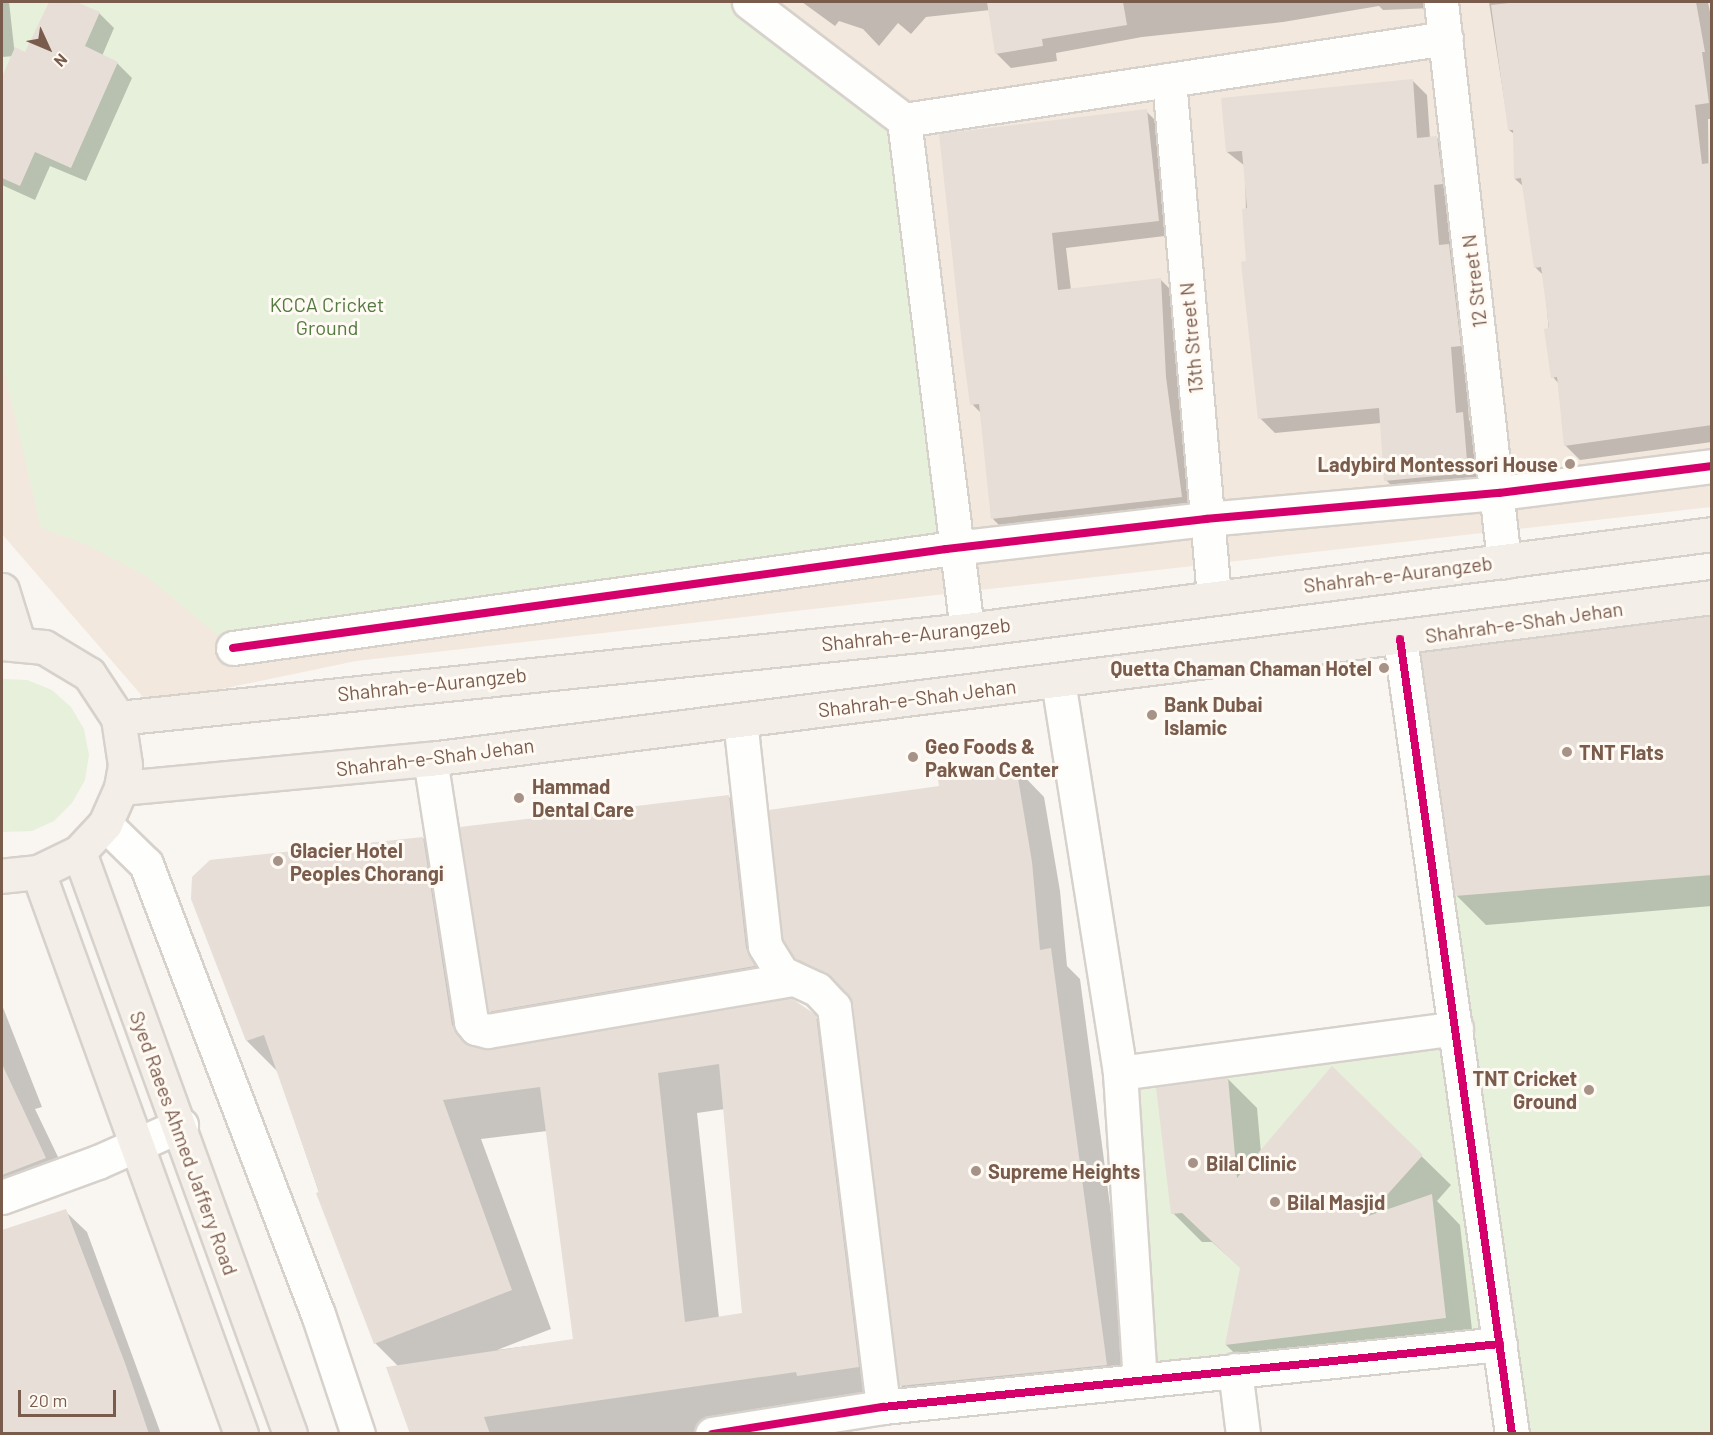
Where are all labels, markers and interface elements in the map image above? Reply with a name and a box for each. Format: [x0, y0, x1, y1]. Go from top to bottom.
north arrow [18, 18, 78, 78]
text: N [51, 50, 72, 71]
street label: 12 Street N [1456, 233, 1492, 329]
street label: 13th Street N [1174, 281, 1208, 395]
park label: KCCA Cricket Ground [270, 293, 384, 340]
place label: Ladybird Montessori House [1317, 452, 1558, 476]
marker: Ladybird Montessori House [1563, 457, 1577, 471]
street label: Shahrah-e-Aurangzeb [1302, 550, 1494, 598]
street label: Shahrah-e-Shah Jehan [1424, 596, 1624, 648]
street label: Shahrah-e-Aurangzeb [820, 612, 1012, 656]
place label: Quetta Chaman Chaman Hotel [1110, 656, 1372, 680]
marker: Quetta Chaman Chaman Hotel [1377, 661, 1391, 675]
street label: Shahrah-e-Aurangzeb [336, 662, 528, 706]
street label: Shahrah-e-Shah Jehan [817, 674, 1017, 722]
place label: Bank Dubai Islamic [1164, 692, 1263, 739]
marker: Bank Dubai Islamic [1145, 708, 1159, 722]
street label: Shahrah-e-Shah Jehan [335, 733, 535, 781]
place label: Geo Foods & Pakwan Center [925, 734, 1059, 781]
place label: TNT Flats [1579, 740, 1664, 764]
marker: TNT Flats [1560, 745, 1574, 759]
marker: Geo Foods & Pakwan Center [906, 750, 920, 764]
place label: Hammad Dental Care [532, 774, 634, 821]
marker: Hammad Dental Care [510, 789, 528, 807]
place label: Glacier Hotel Peoples Chorangi [290, 838, 444, 885]
marker: Glacier Hotel Peoples Chorangi [271, 854, 285, 868]
street label: Syed Raees Ahmed Jaffery Road [125, 1008, 243, 1278]
place label: TNT Cricket Ground [1473, 1066, 1577, 1113]
marker: TNT Cricket Ground [1582, 1083, 1596, 1097]
place label: Bilal Clinic [1206, 1151, 1297, 1175]
marker: Bilal Clinic [1184, 1154, 1202, 1172]
place label: Supreme Heights [988, 1159, 1140, 1183]
marker: Supreme Heights [969, 1164, 983, 1178]
place label: Bilal Masjid [1287, 1190, 1385, 1214]
marker: Bilal Masjid [1268, 1195, 1282, 1209]
scale bar [21, 1378, 118, 1416]
text: 20 m [29, 1389, 67, 1411]

